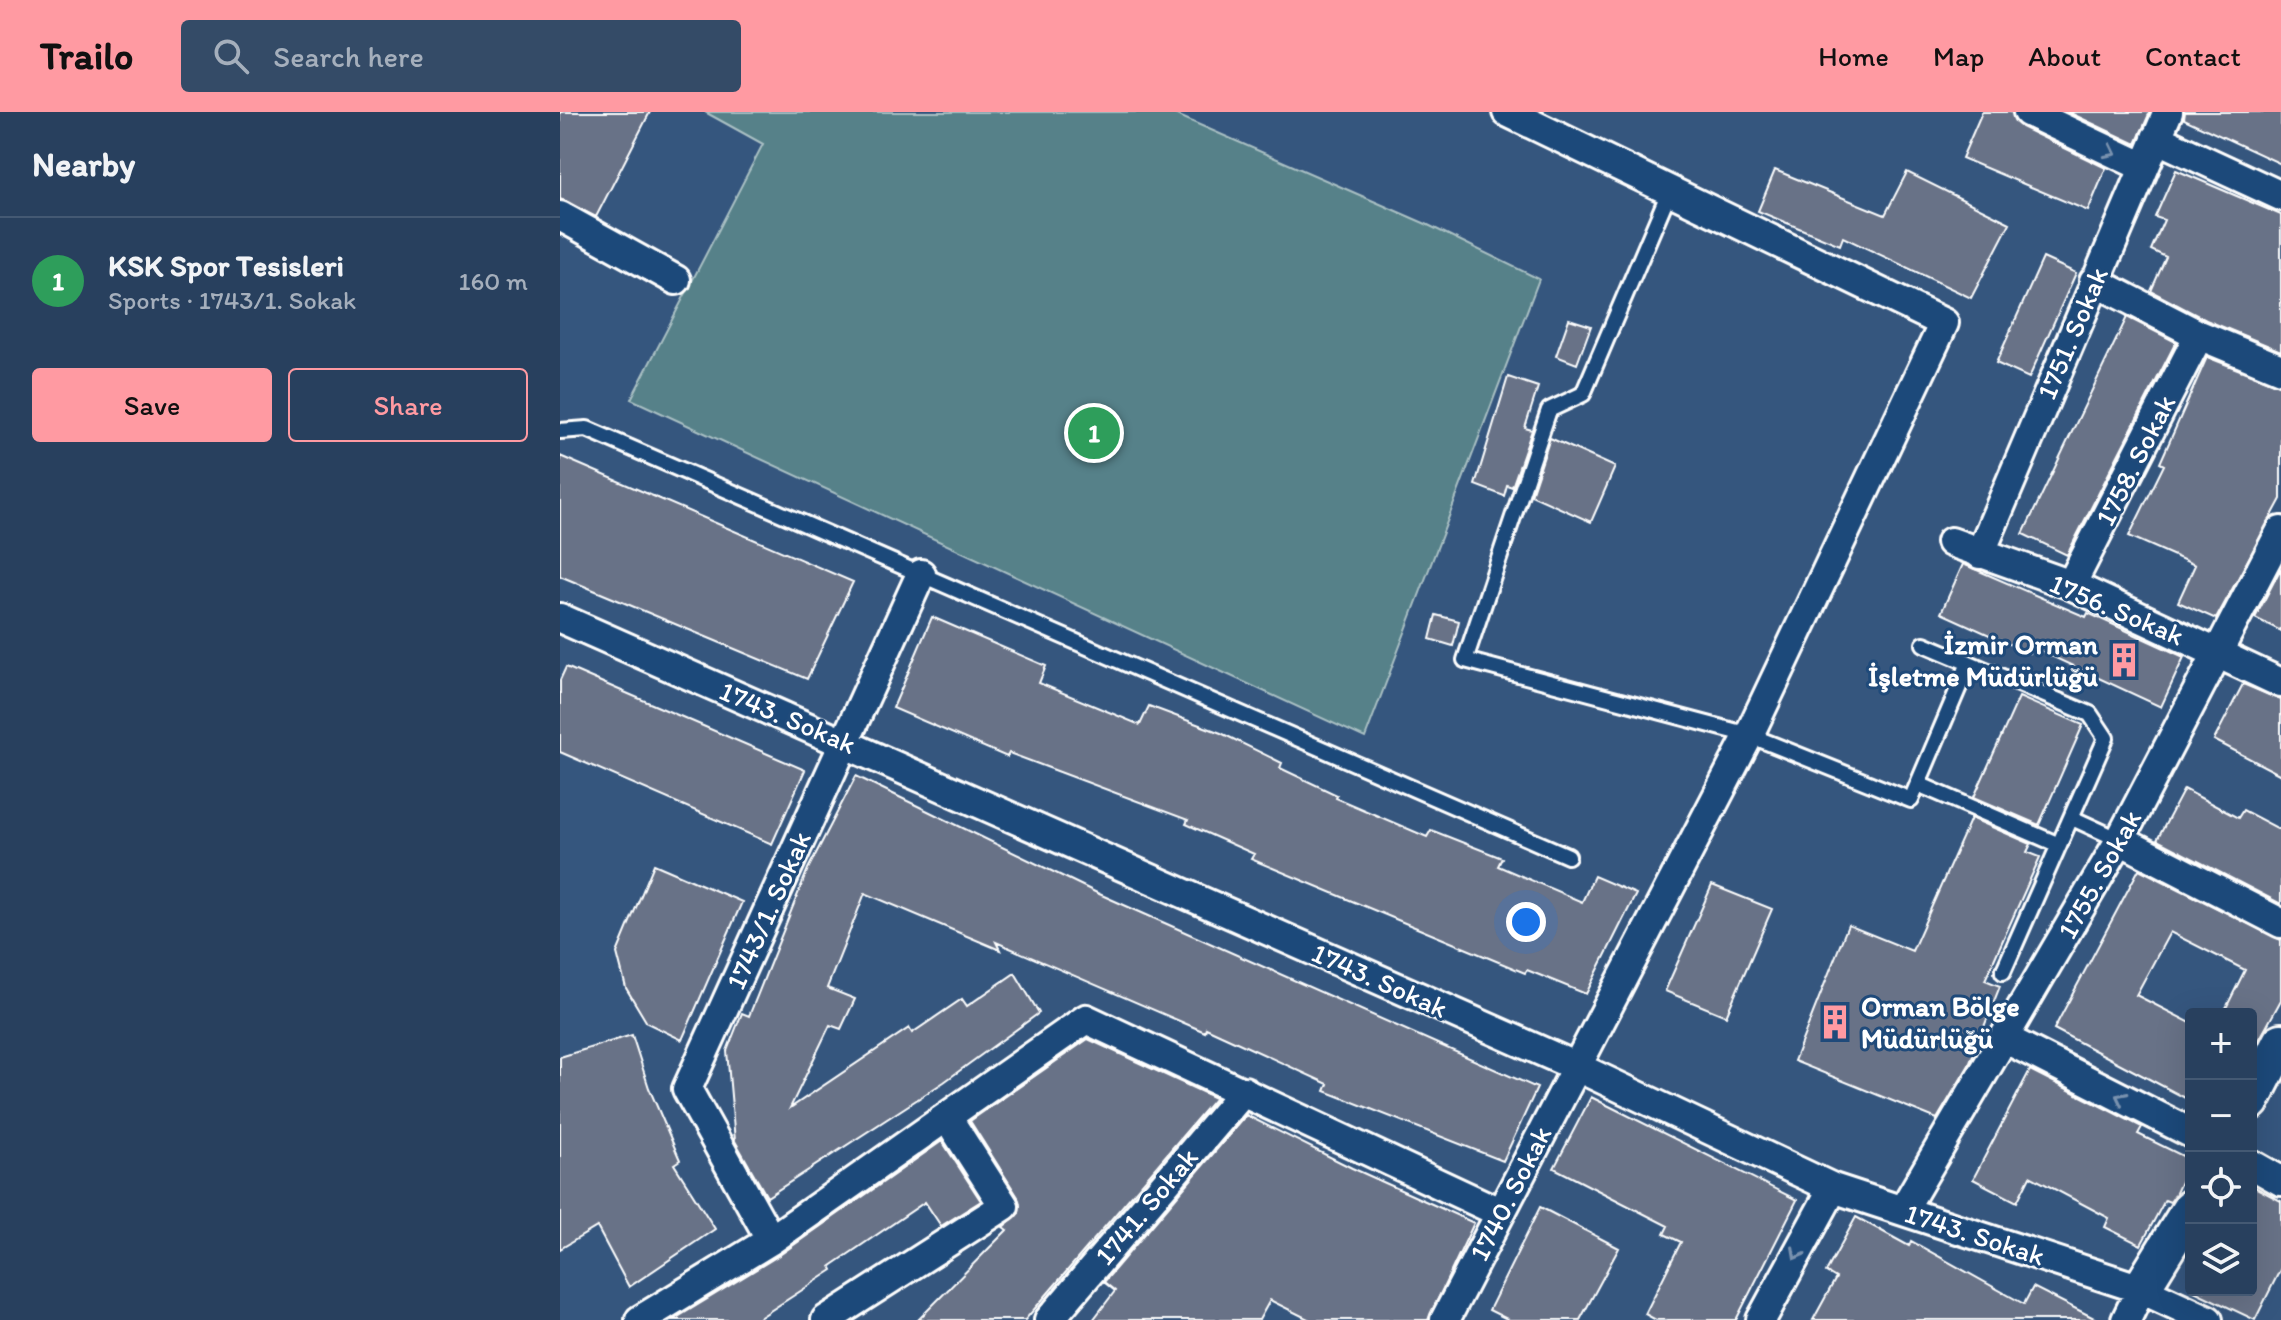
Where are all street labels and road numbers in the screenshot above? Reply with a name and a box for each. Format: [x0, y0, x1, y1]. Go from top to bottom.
street label: 1751. Sokak [2029, 262, 2115, 404]
street label: 1758. Sokak [2087, 389, 2183, 531]
street label: 1756. Sokak [2045, 566, 2189, 652]
street label: 1743. Sokak [715, 673, 861, 761]
street label: 1755. Sokak [2050, 804, 2148, 944]
street label: 1743/1. Sokak [718, 826, 818, 994]
street label: 1743. Sokak [1307, 935, 1453, 1025]
street label: 1740. Sokak [1462, 1120, 1558, 1266]
street label: 1741. Sokak [1087, 1140, 1205, 1272]
street label: 1743. Sokak [1901, 1195, 2049, 1273]

